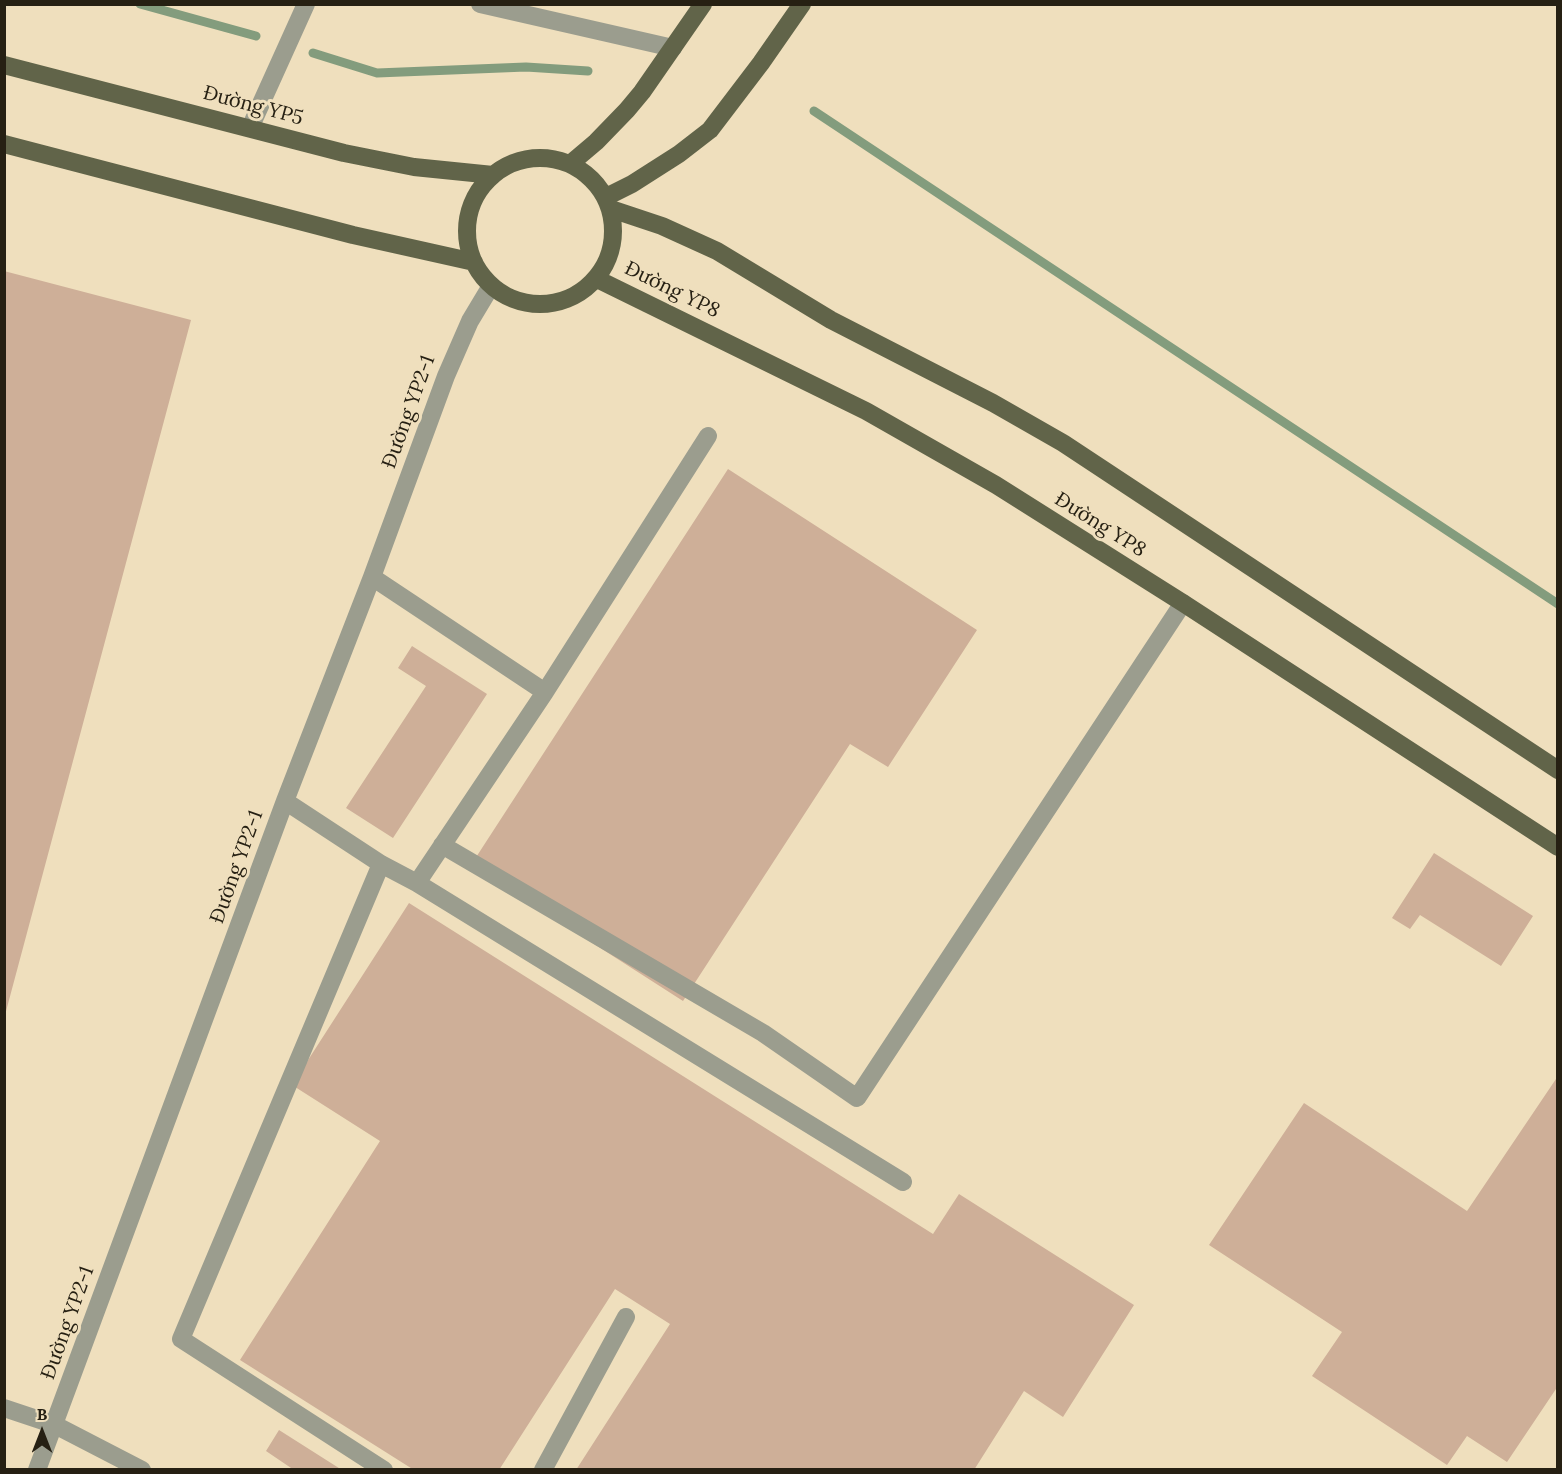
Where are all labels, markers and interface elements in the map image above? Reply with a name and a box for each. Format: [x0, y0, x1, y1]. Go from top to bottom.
street label: Đường YP5 [200, 81, 306, 131]
street label: Đường YP8 [620, 257, 724, 323]
street label: Đường YP2-1 [377, 352, 441, 472]
street label: Đường YP8 [1050, 488, 1150, 562]
street label: Đường YP2-1 [205, 807, 269, 927]
street label: Đường YP2-1 [36, 1263, 100, 1383]
north arrow [12, 1402, 72, 1462]
text: B [37, 1404, 47, 1424]

